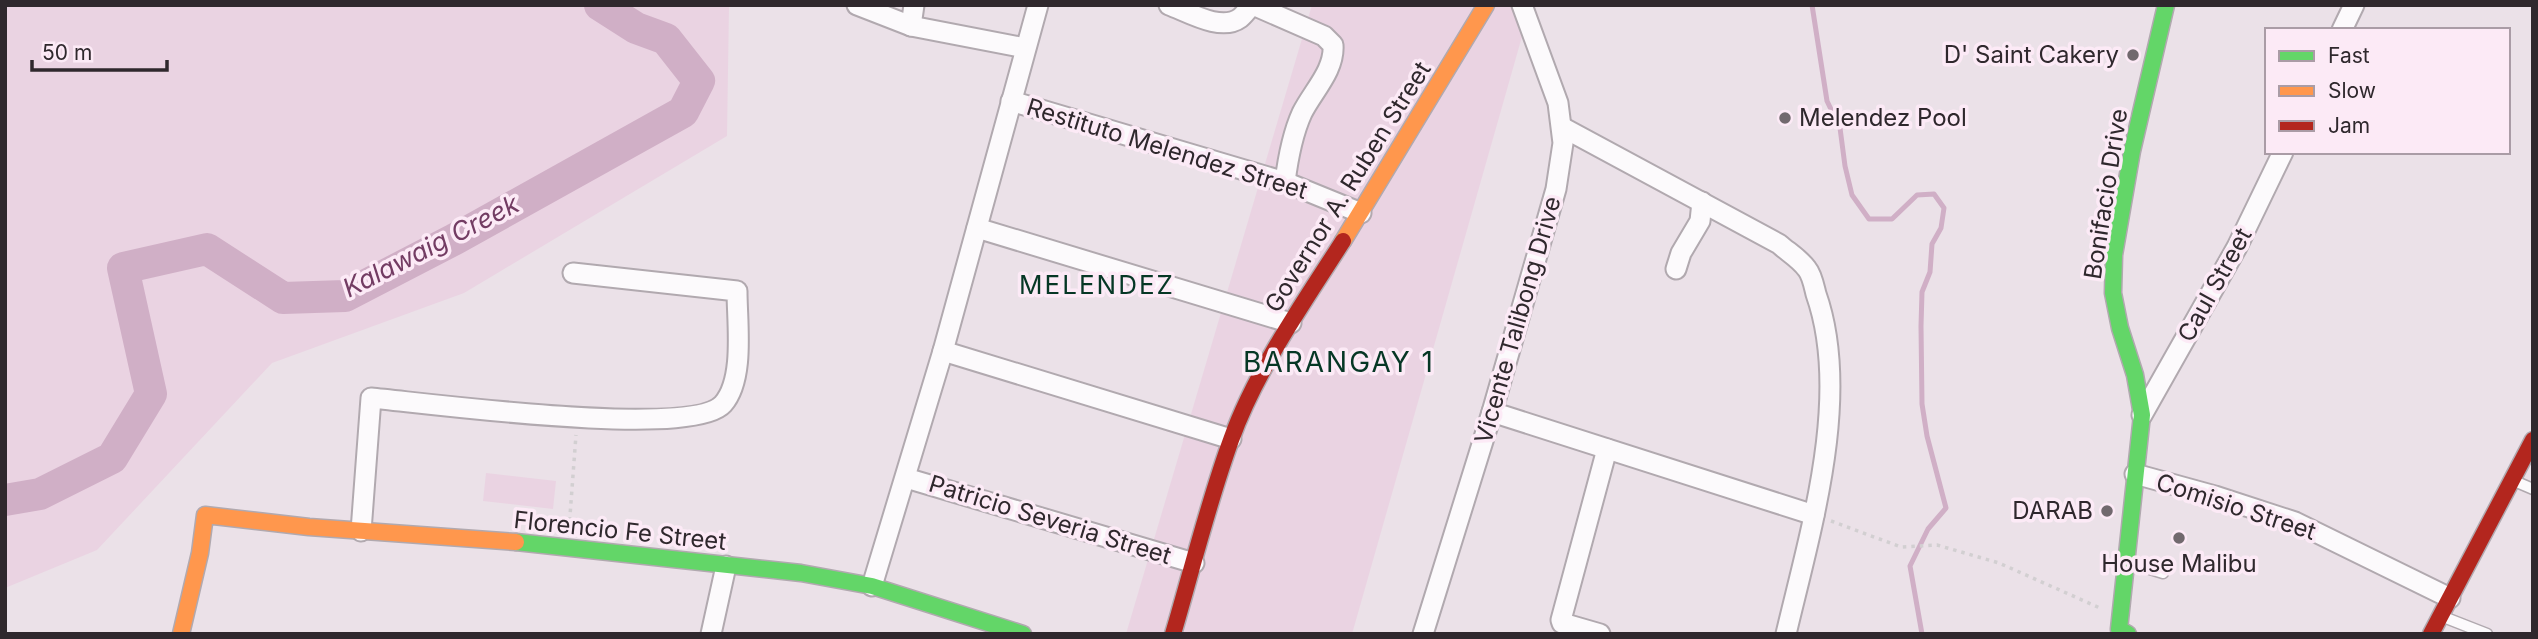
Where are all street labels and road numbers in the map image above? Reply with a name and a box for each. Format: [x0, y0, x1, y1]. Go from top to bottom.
street label: Governor A. Ruben Street [1258, 56, 1437, 317]
street label: Restituto Melendez Street [1023, 92, 1311, 205]
street label: Bonifacio Drive [2078, 107, 2133, 281]
street label: Vicente Talibong Drive [1468, 193, 1567, 447]
street label: Caul Street [2171, 223, 2258, 347]
street label: Comisio Street [2153, 467, 2320, 546]
street label: Patricio Severia Street [926, 469, 1175, 570]
street label: Florencio Fe Street [512, 505, 728, 556]

